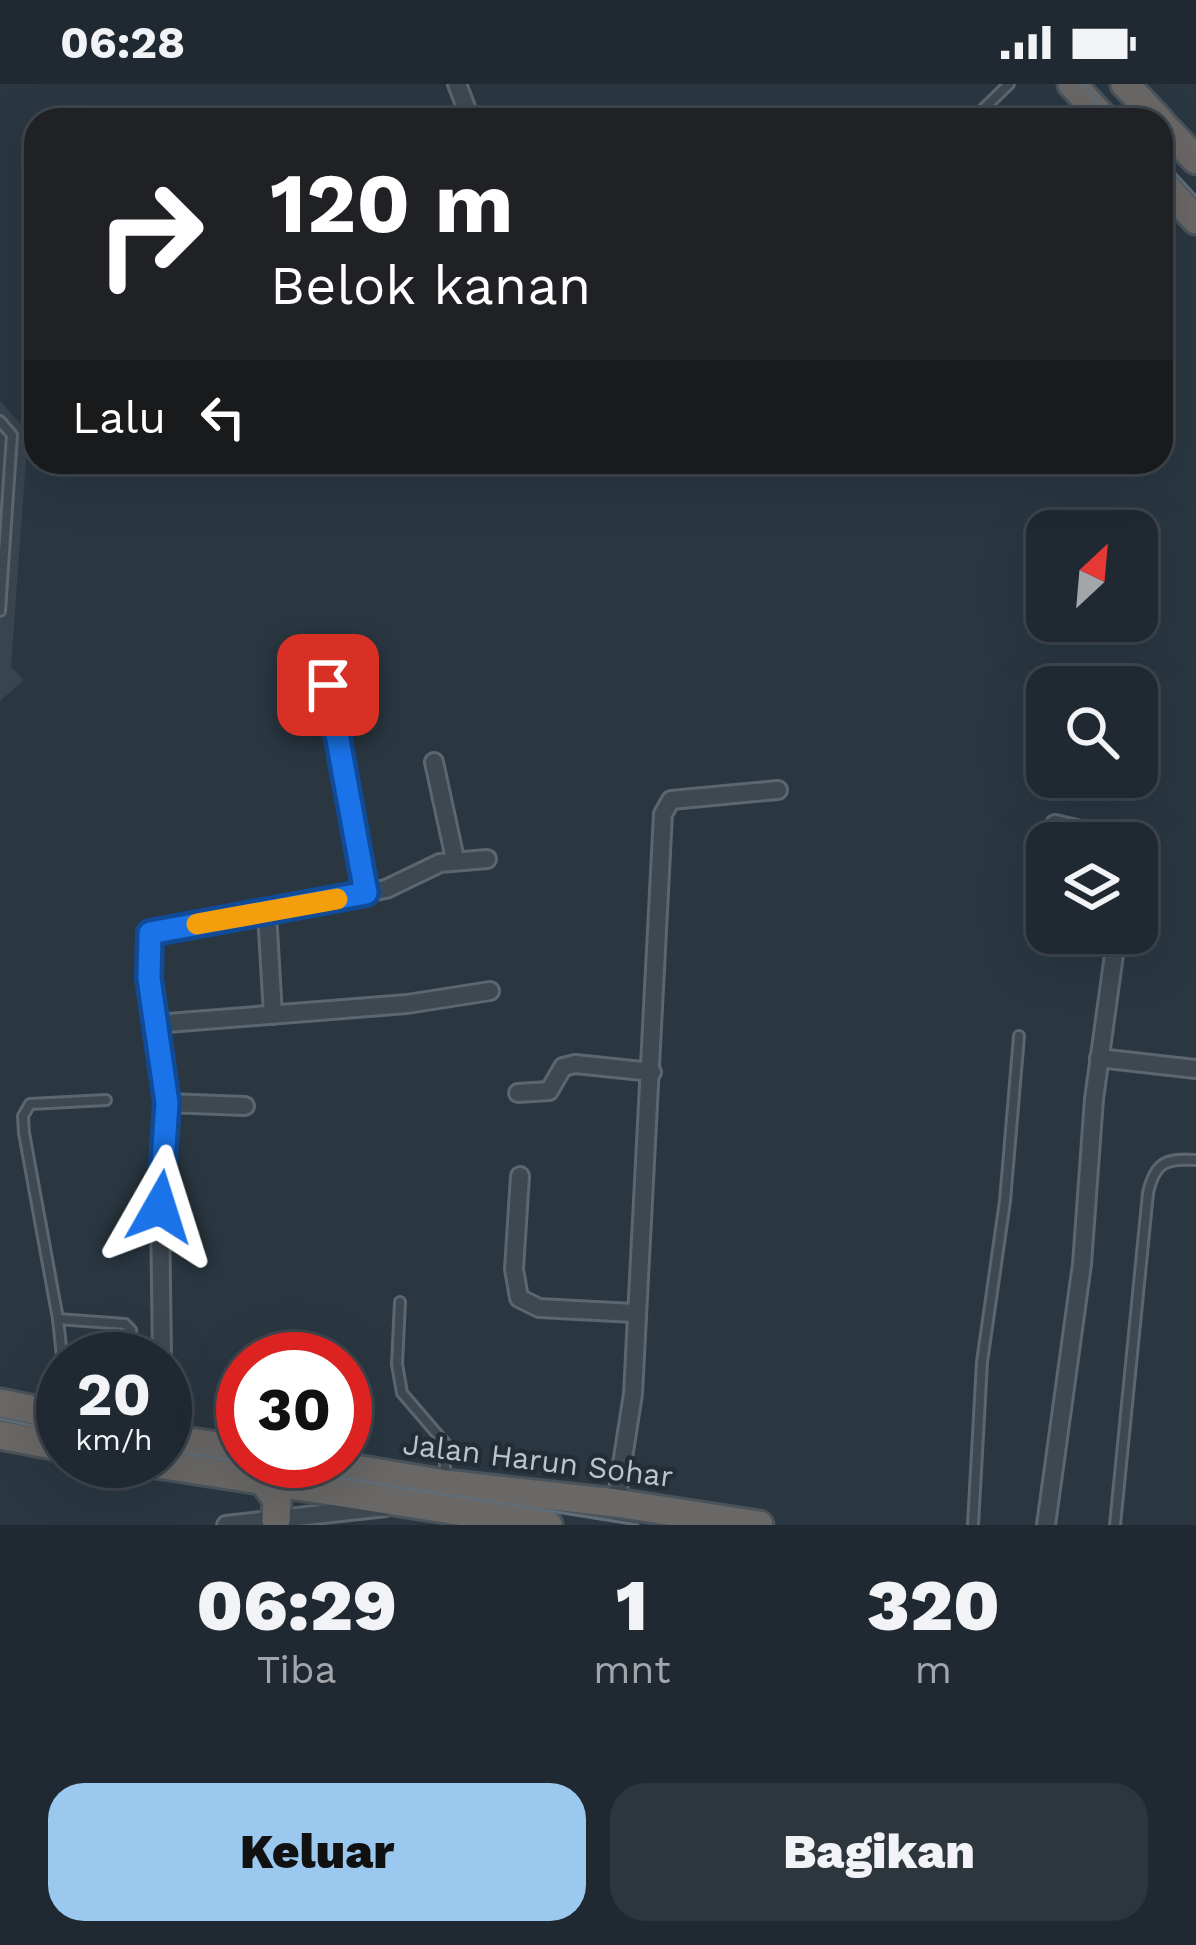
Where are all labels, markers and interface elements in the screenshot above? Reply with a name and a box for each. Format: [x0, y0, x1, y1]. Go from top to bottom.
text: 06:28 [60, 16, 185, 69]
text: 120 m [270, 154, 513, 252]
icon: right [72, 156, 228, 312]
text: Belok kanan [270, 254, 591, 317]
icon: left [190, 384, 256, 450]
text: Lalu [72, 391, 166, 444]
north arrow [1026, 510, 1158, 642]
map controls [1026, 510, 1158, 954]
pin [277, 634, 379, 736]
icon: arrive [295, 652, 361, 718]
button: search [1026, 666, 1158, 798]
button: layers [1026, 822, 1158, 954]
position arrow [97, 1144, 223, 1270]
speed limit sign: 30 [216, 1332, 372, 1488]
text: 20 [77, 1359, 151, 1430]
text: km/h [75, 1422, 153, 1457]
street label: Jalan Harun Sohar [401, 1426, 675, 1494]
text: 06:29 [196, 1563, 397, 1647]
text: 1 [616, 1563, 648, 1647]
text: 320 [867, 1563, 1000, 1647]
text: Tiba [257, 1647, 337, 1692]
text: mnt [593, 1647, 671, 1692]
text: m [915, 1647, 952, 1692]
button: Keluar [48, 1783, 586, 1921]
button: Bagikan [610, 1783, 1148, 1921]

